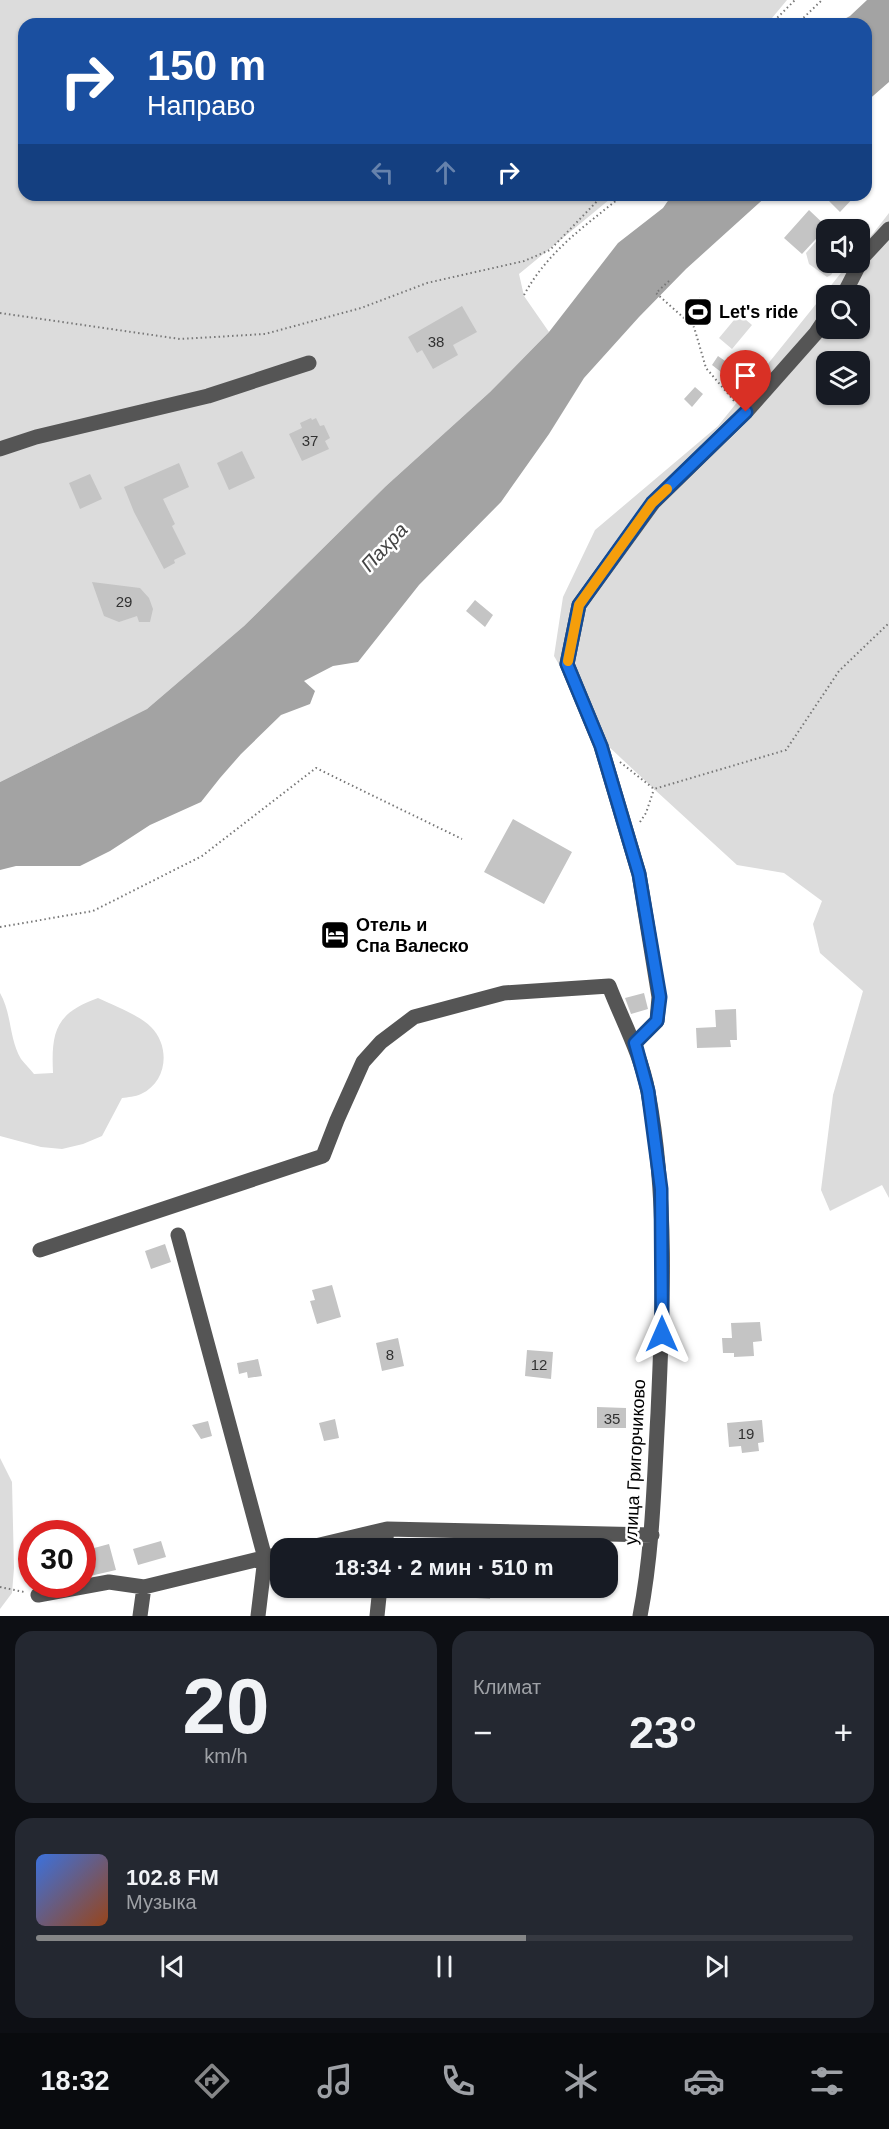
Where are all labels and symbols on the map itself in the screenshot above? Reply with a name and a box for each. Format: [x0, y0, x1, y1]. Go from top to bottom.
sports icon: Let's ride [682, 296, 714, 328]
place label: Let's ride [719, 302, 798, 322]
house number: 38 [428, 333, 444, 350]
pin [720, 350, 771, 412]
house number: 37 [302, 432, 318, 449]
water label: Пахра [356, 518, 412, 576]
house number: 29 [116, 593, 132, 610]
place label: Отель и Спа Валеско [356, 915, 469, 956]
hotel icon: Отель и Спа Валеско [319, 919, 351, 951]
position arrow [630, 1302, 694, 1366]
house number: 8 [386, 1346, 394, 1363]
house number: 12 [531, 1356, 547, 1373]
street label: улица Григорчиково [621, 1379, 649, 1545]
house number: 35 [604, 1410, 620, 1427]
house number: 19 [738, 1425, 754, 1442]
speed limit sign: 30 [18, 1520, 96, 1598]

